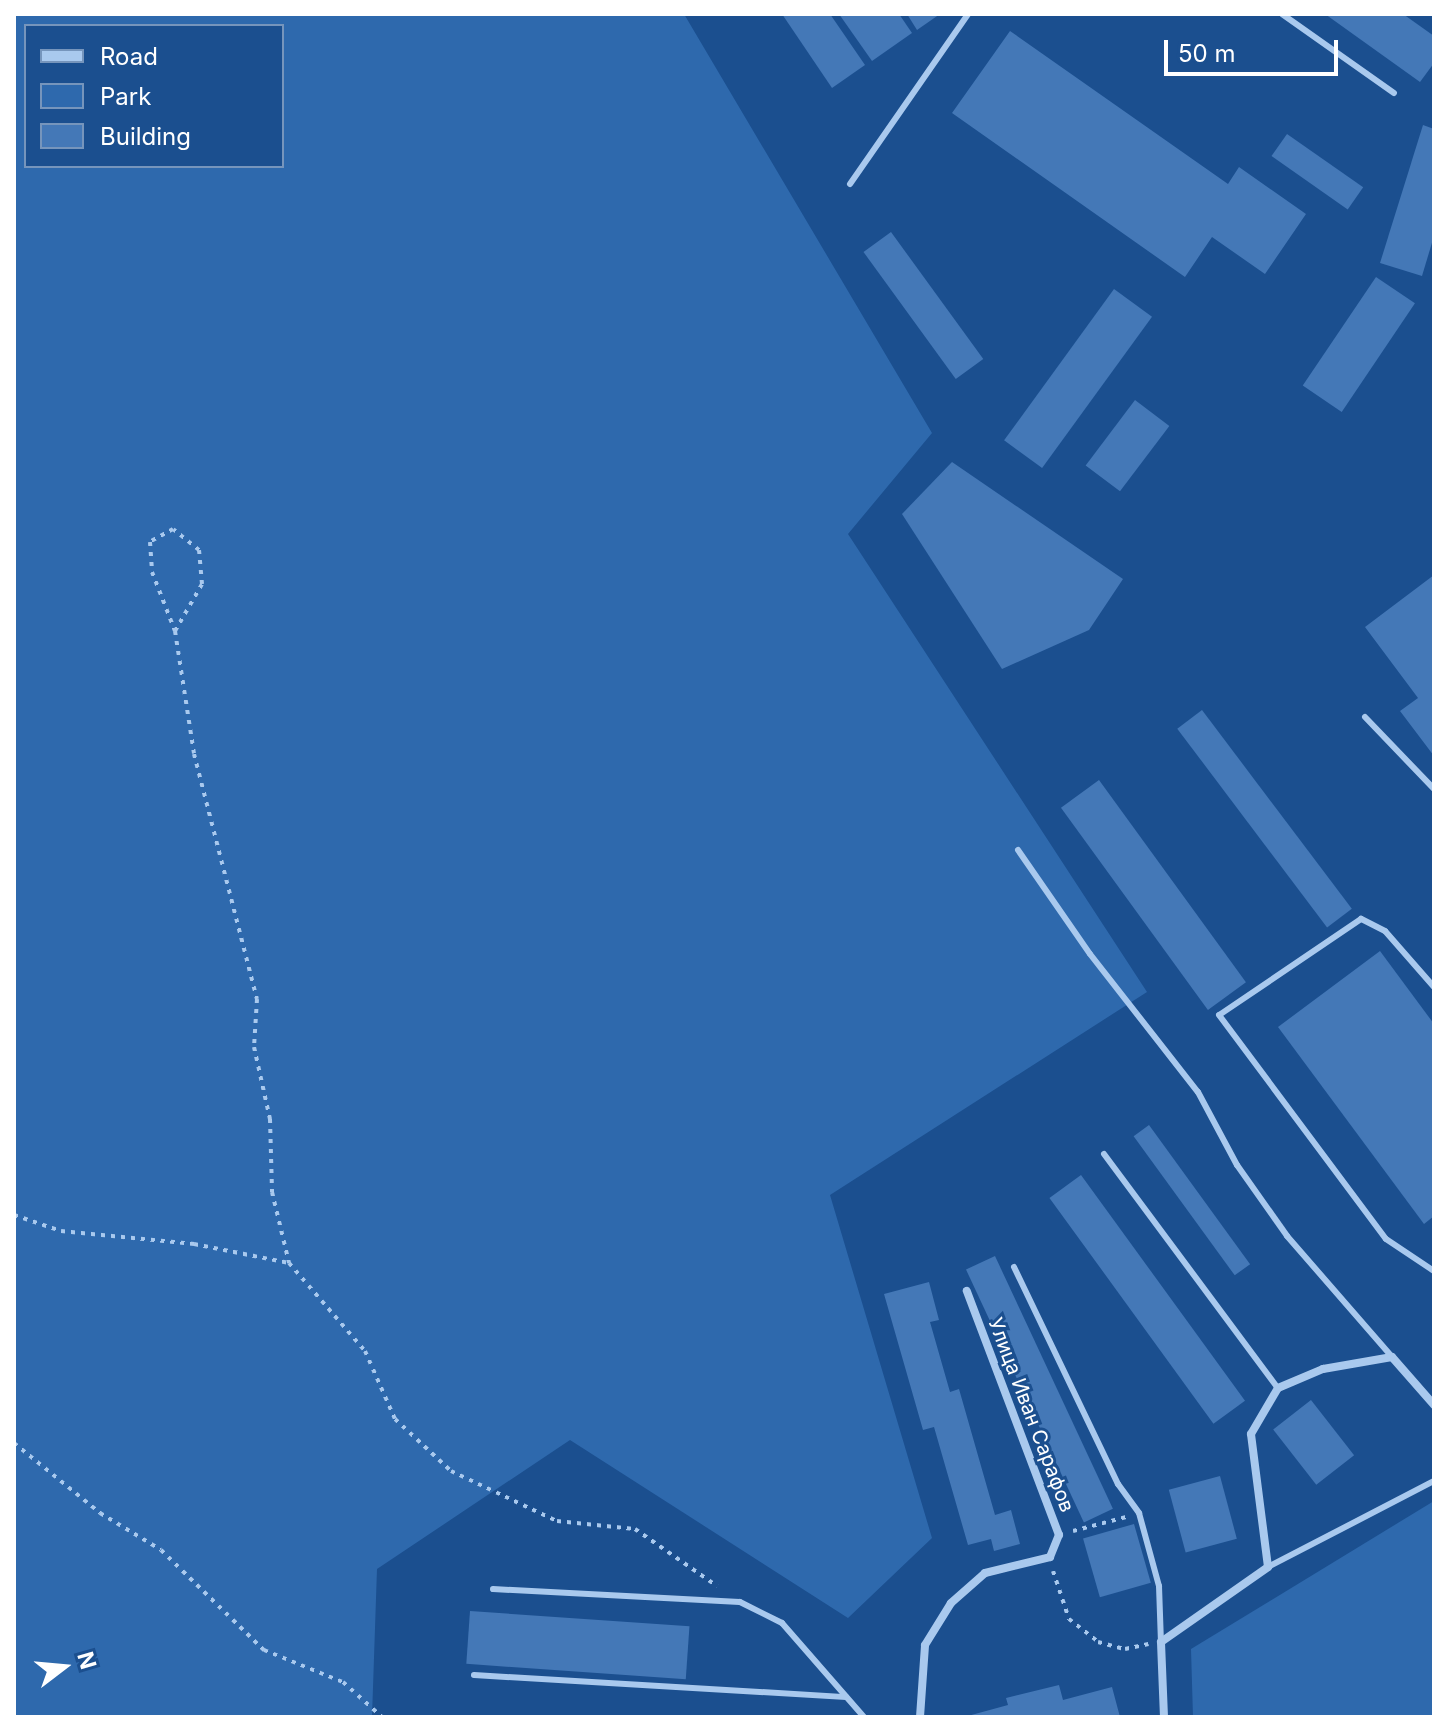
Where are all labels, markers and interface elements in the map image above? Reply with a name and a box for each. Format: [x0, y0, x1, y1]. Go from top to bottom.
legend [24, 24, 284, 168]
scale bar [1168, 24, 1342, 74]
text: 50 m [1178, 39, 1236, 68]
text: Road [100, 42, 158, 71]
text: Park [100, 82, 151, 111]
text: Building [100, 122, 191, 151]
street label: Улица Иван Сарафов [983, 1314, 1079, 1516]
north arrow [24, 1627, 104, 1707]
text: N [72, 1649, 102, 1672]

